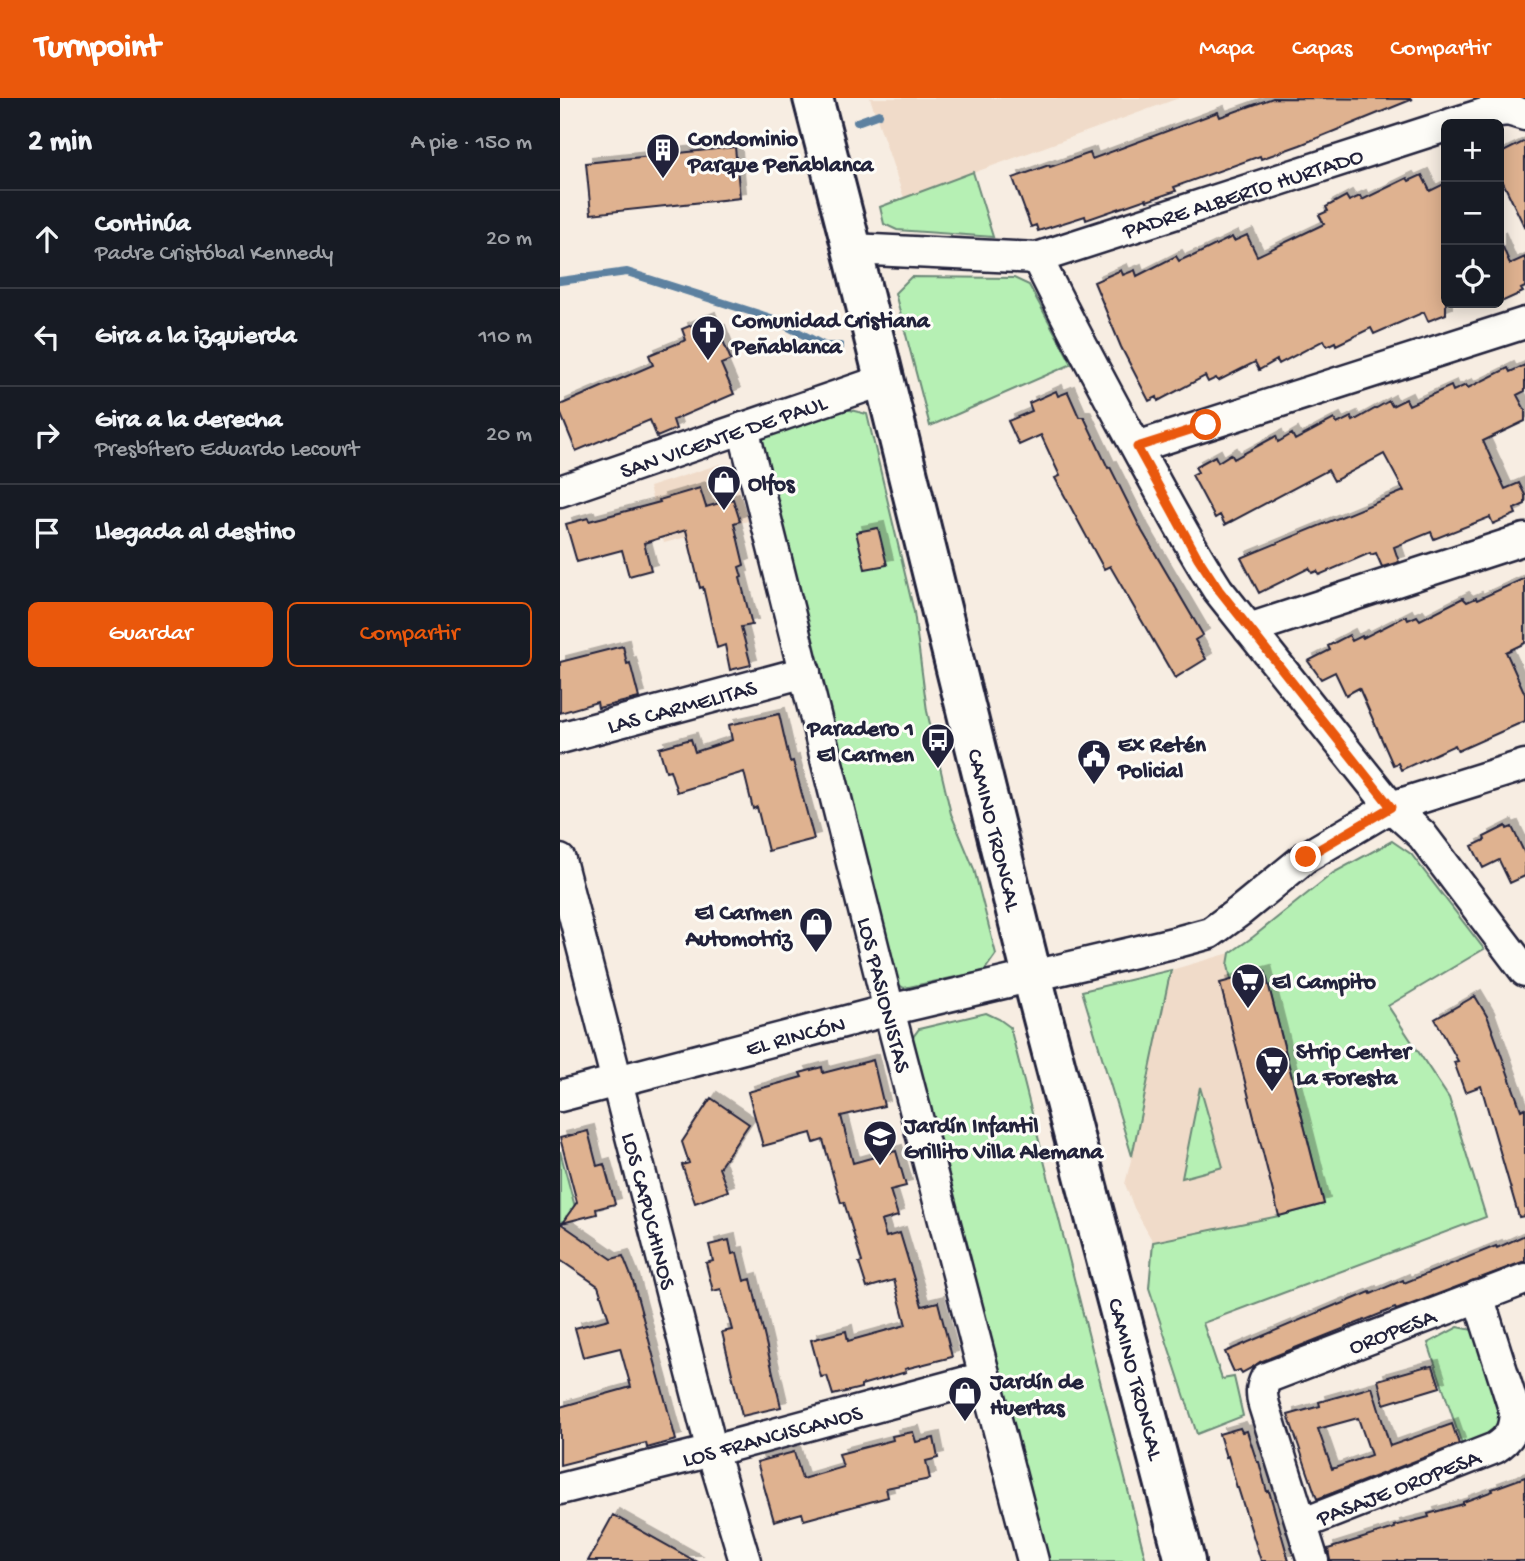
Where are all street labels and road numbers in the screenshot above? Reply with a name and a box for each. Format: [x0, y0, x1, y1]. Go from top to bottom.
street label: PADRE ALBERTO HURTADO [1119, 144, 1367, 247]
street label: SAN VICENTE DE PAUL [617, 390, 832, 486]
street label: LAS CARMELITAS [605, 676, 761, 742]
street label: CAMINO TRONCAL [959, 746, 1026, 916]
street label: LOS PASIONISTAS [849, 915, 915, 1076]
street label: EL RINCÓN [743, 1012, 849, 1064]
street label: LOS CAPUCHINOS [614, 1130, 680, 1293]
street label: CAMINO TRONCAL [1100, 1296, 1168, 1465]
street label: OROPESA [1346, 1304, 1442, 1362]
street label: LOS FRANCISCANOS [680, 1401, 866, 1475]
street label: PASAJE OROPESA [1312, 1445, 1486, 1534]

